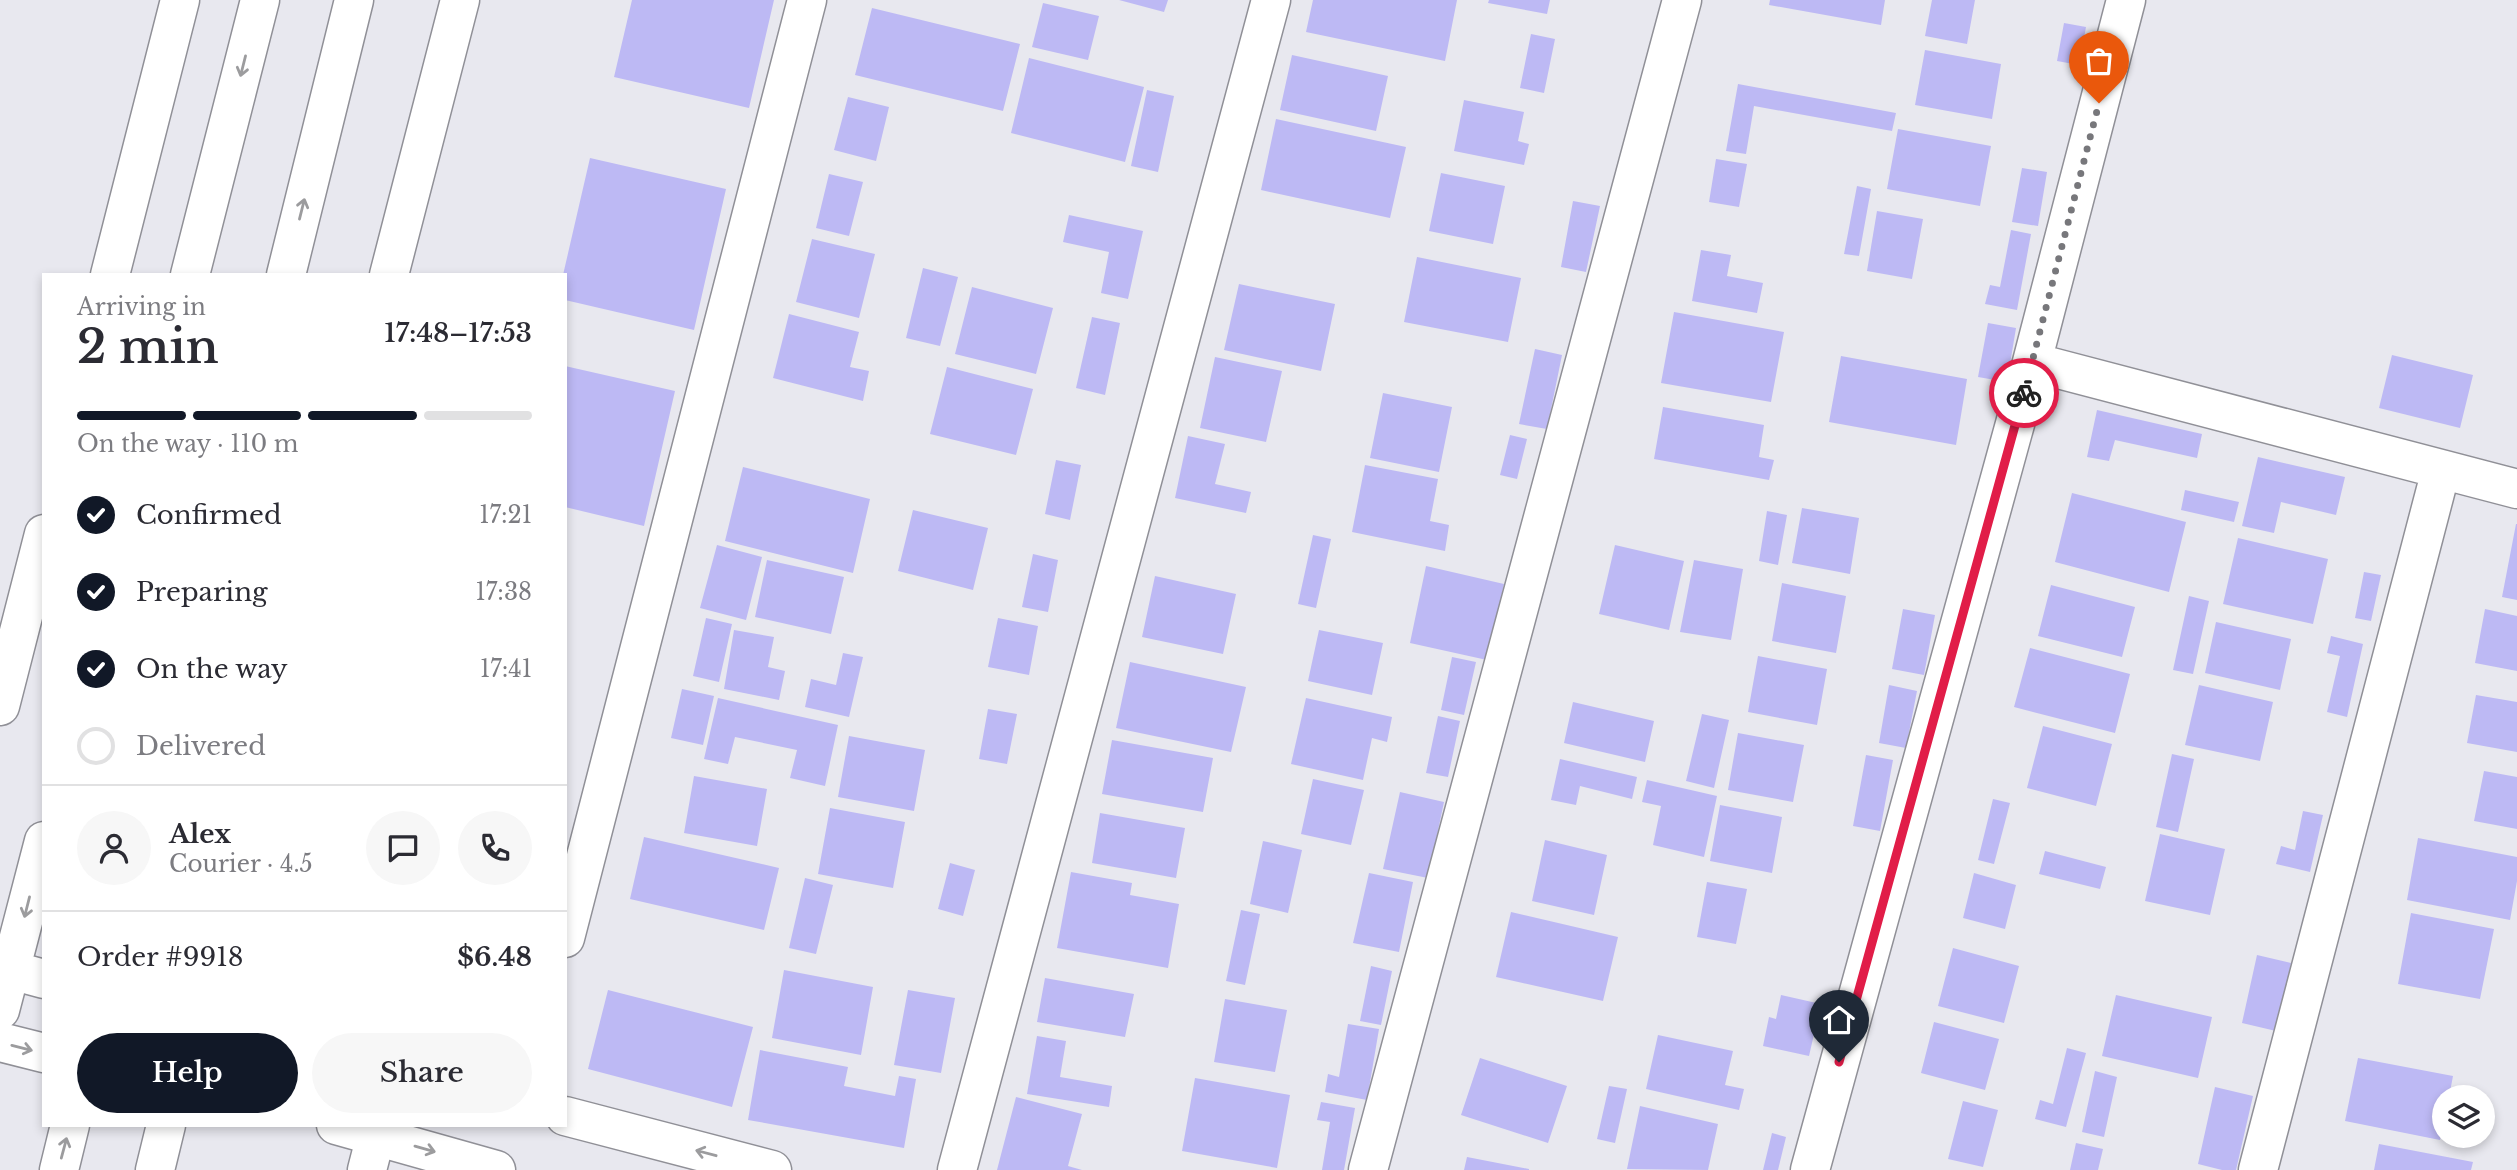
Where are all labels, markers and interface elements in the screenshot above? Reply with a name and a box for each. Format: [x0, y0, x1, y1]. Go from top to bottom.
pin [2069, 31, 2129, 103]
icon: bag [2080, 42, 2118, 80]
one-way arrow [236, 55, 249, 77]
one-way arrow [296, 198, 309, 220]
text: Arriving in [77, 293, 206, 321]
text: 17:48–17:53 [384, 317, 532, 349]
text: 2 min [77, 318, 219, 375]
courier [1989, 358, 2059, 428]
icon: bike [2005, 374, 2043, 412]
text: On the way · 110 m [77, 430, 298, 458]
icon: check [77, 496, 115, 534]
text: Confirmed [136, 499, 281, 531]
text: 17:21 [479, 501, 532, 529]
icon: check [77, 573, 115, 611]
text: Preparing [136, 576, 268, 608]
text: 17:38 [476, 578, 532, 606]
icon: check [77, 650, 115, 688]
text: On the way [136, 653, 288, 685]
text: 17:41 [480, 655, 532, 683]
text: Delivered [136, 730, 266, 762]
button: person [77, 811, 151, 885]
button: chat [366, 811, 440, 885]
button: phone [458, 811, 532, 885]
text: Alex [169, 818, 231, 850]
text: Courier · 4.5 [169, 850, 313, 878]
one-way arrow [20, 895, 33, 918]
text: Order #9918 [77, 941, 243, 973]
text: $6.48 [457, 941, 532, 973]
pin [1809, 990, 1869, 1062]
icon: home [1820, 1001, 1858, 1039]
button: Help [77, 1033, 298, 1113]
button: Share [312, 1033, 532, 1113]
one-way arrow [10, 1042, 33, 1055]
map controls [2432, 1085, 2495, 1148]
button: layers [2432, 1085, 2495, 1148]
one-way arrow [58, 1137, 71, 1159]
one-way arrow [414, 1144, 436, 1157]
one-way arrow [695, 1146, 718, 1159]

